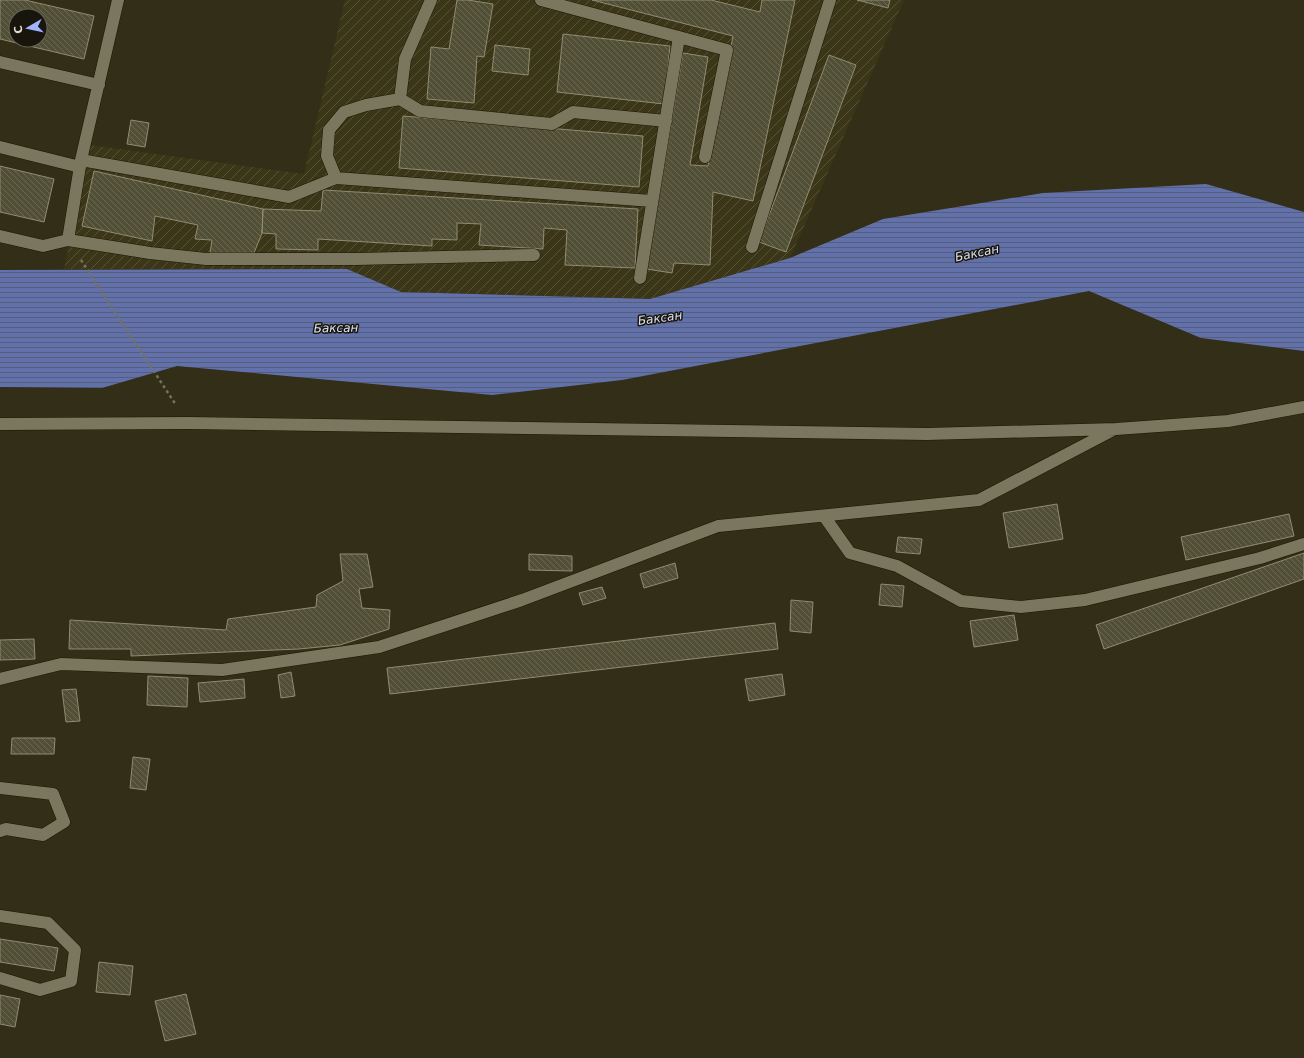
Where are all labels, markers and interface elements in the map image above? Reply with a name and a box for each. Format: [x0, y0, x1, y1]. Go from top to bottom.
north arrow [8, 8, 48, 48]
text: С [12, 24, 26, 34]
water label: Баксан [954, 241, 1000, 264]
water label: Баксан [637, 308, 683, 328]
water label: Баксан [314, 321, 359, 335]

